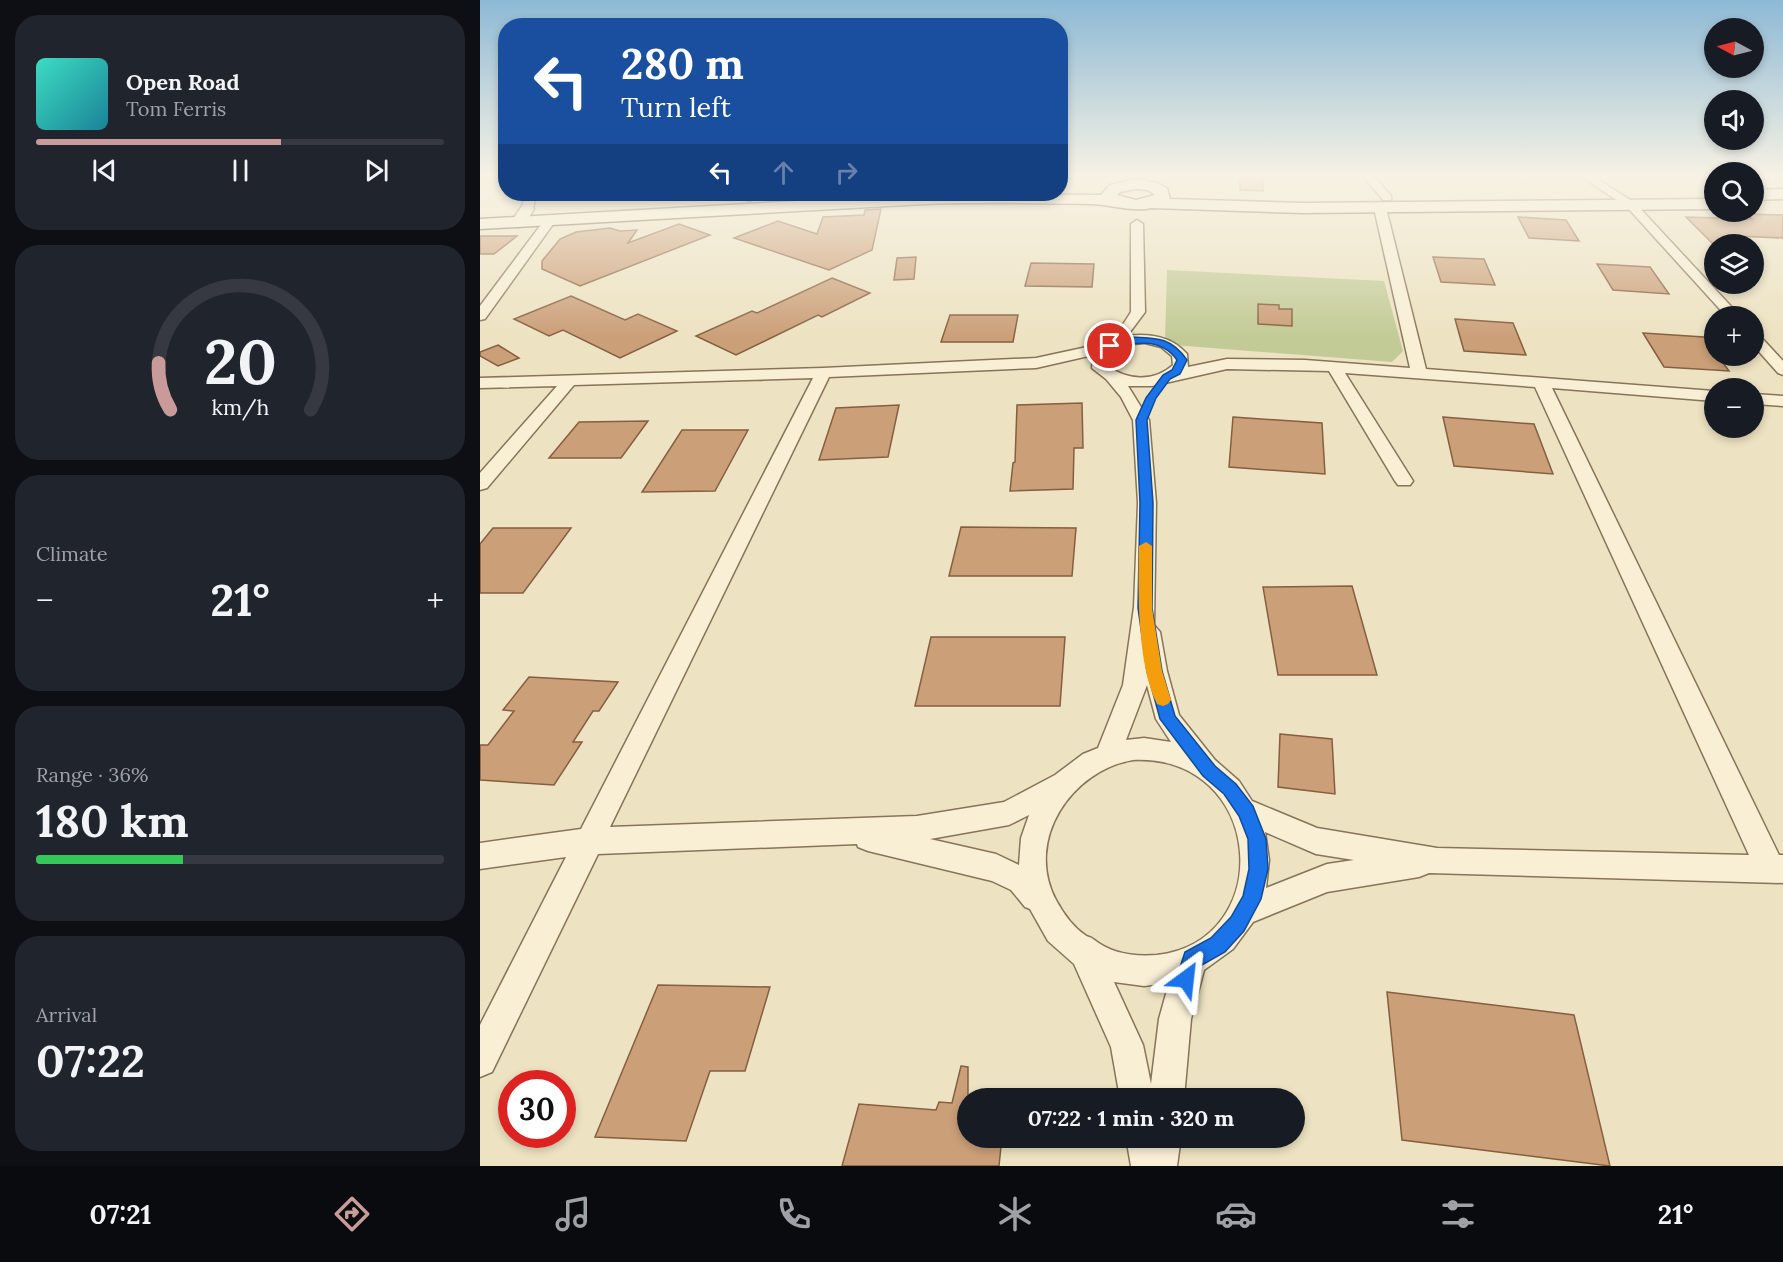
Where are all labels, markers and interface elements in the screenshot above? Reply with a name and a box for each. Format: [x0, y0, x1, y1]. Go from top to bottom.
north arrow [1704, 18, 1764, 78]
map controls [1704, 18, 1764, 438]
text: 280 m [621, 37, 744, 91]
icon: left [522, 42, 600, 120]
text: Open Road [126, 68, 240, 96]
text: Turn left [621, 90, 731, 124]
button: sound [1704, 90, 1764, 150]
text: Tom Ferris [126, 96, 226, 121]
icon: previous [88, 154, 121, 187]
icon: pause [224, 154, 257, 187]
icon: next [360, 154, 393, 187]
icon: left [704, 156, 737, 189]
icon: ahead [767, 156, 800, 189]
icon: right [830, 156, 863, 189]
button: search [1704, 162, 1764, 222]
button: layers [1704, 234, 1764, 294]
button: + [1704, 306, 1764, 366]
pin [1084, 320, 1135, 371]
text: 20 [204, 321, 276, 401]
icon: arrive [1093, 329, 1126, 362]
button: − [1704, 378, 1764, 438]
text: km/h [211, 393, 269, 421]
text: Climate [36, 541, 108, 566]
text: 21° [210, 571, 270, 628]
text: − [36, 579, 54, 621]
text: + [426, 579, 444, 621]
text: Range · 36% [36, 762, 148, 787]
text: 180 km [36, 792, 189, 849]
position arrow [1154, 947, 1218, 1011]
text: Arrival [36, 1002, 97, 1027]
text: 07:22 [36, 1032, 145, 1089]
speed limit sign: 30 [498, 1070, 576, 1148]
text: 07:22 · 1 min · 320 m [1028, 1104, 1234, 1132]
icon: directions [331, 1193, 373, 1235]
icon: music [552, 1193, 594, 1235]
icon: phone [773, 1193, 815, 1235]
icon: climate [994, 1193, 1036, 1235]
icon: car [1215, 1193, 1257, 1235]
icon: filters [1437, 1193, 1479, 1235]
text: 07:21 [90, 1197, 152, 1231]
text: 21° [1658, 1197, 1693, 1231]

